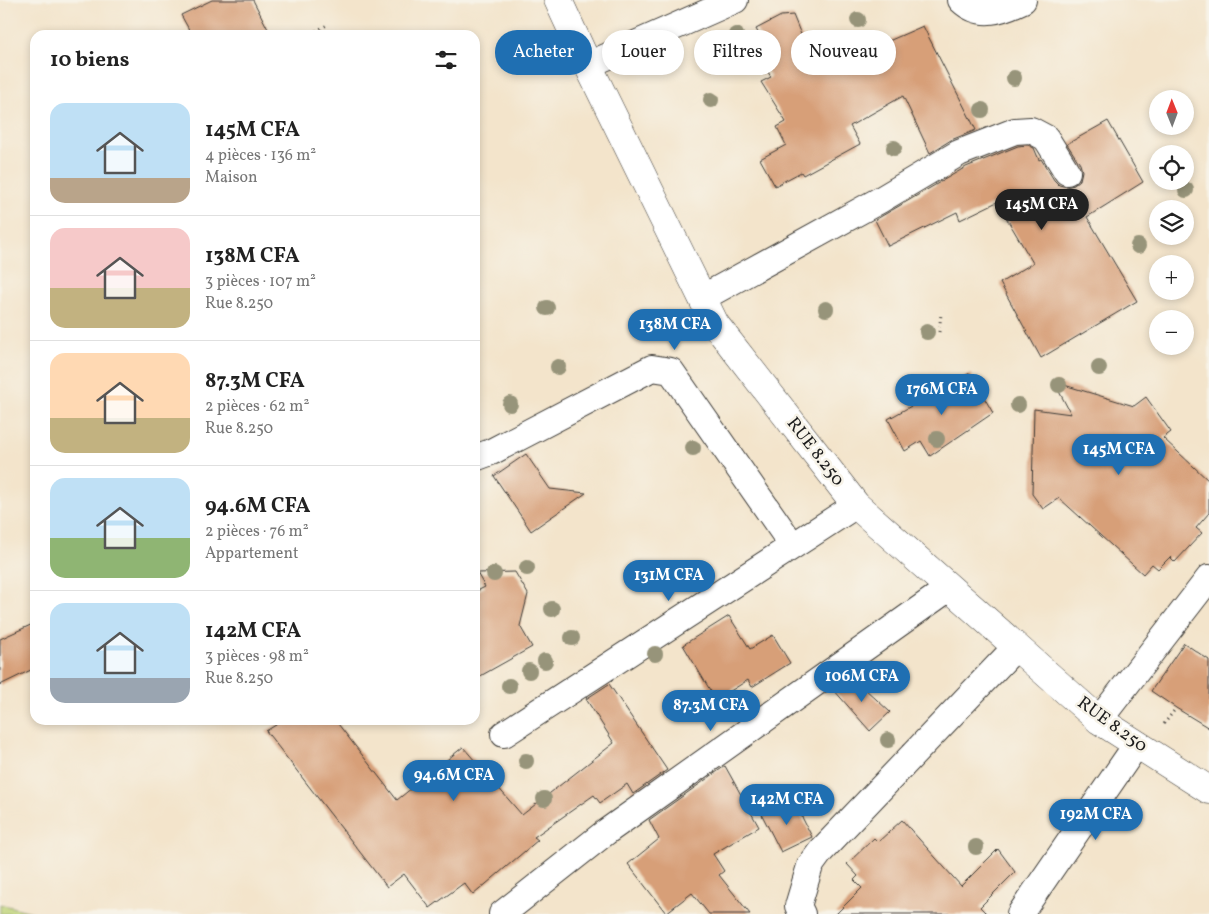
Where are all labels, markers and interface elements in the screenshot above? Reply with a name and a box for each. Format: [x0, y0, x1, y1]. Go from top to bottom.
chip: Acheter [495, 30, 592, 75]
chip: Louer [602, 30, 684, 75]
chip: Filtres [694, 30, 781, 75]
chip: Nouveau [791, 30, 896, 75]
text: 10 biens [50, 46, 129, 75]
icon: filters [432, 46, 460, 74]
north arrow [1149, 90, 1194, 135]
map controls [1149, 90, 1194, 355]
text: 145M CFA [205, 116, 300, 145]
icon: home [90, 123, 150, 183]
text: 4 pièces · 136 m² [205, 145, 316, 167]
button: locate [1149, 145, 1194, 190]
text: Maison [205, 167, 258, 189]
pin: 145M CFA [990, 188, 1094, 231]
text: 145M CFA [1006, 194, 1078, 216]
button: layers [1149, 200, 1194, 245]
text: 138M CFA [205, 242, 300, 271]
icon: home [90, 248, 150, 308]
button: + [1149, 255, 1194, 300]
text: 3 pièces · 107 m² [205, 271, 316, 293]
text: Rue 8.250 [205, 293, 273, 315]
pin: 138M CFA [623, 308, 727, 351]
button: − [1149, 310, 1194, 355]
text: 138M CFA [639, 314, 711, 336]
text: 87.3M CFA [205, 367, 305, 396]
icon: home [90, 373, 150, 433]
pin: 176M CFA [890, 374, 994, 416]
text: 176M CFA [906, 379, 978, 401]
text: 2 pièces · 62 m² [205, 396, 309, 418]
street label: RUE 8.250 [780, 412, 850, 492]
text: Rue 8.250 [205, 418, 273, 440]
pin: 145M CFA [1067, 434, 1171, 476]
text: 145M CFA [1083, 439, 1155, 461]
text: 94.6M CFA [205, 492, 311, 521]
icon: home [90, 498, 150, 558]
text: 2 pièces · 76 m² [205, 521, 309, 543]
text: Appartement [205, 543, 299, 565]
pin: 131M CFA [617, 560, 721, 602]
text: 131M CFA [634, 565, 704, 587]
text: 142M CFA [205, 617, 301, 646]
icon: home [90, 623, 150, 683]
text: 3 pièces · 98 m² [205, 646, 309, 668]
pin: 106M CFA [810, 660, 914, 703]
text: 106M CFA [825, 666, 899, 688]
text: Rue 8.250 [205, 668, 273, 690]
pin: 87.3M CFA [654, 690, 768, 732]
street label: RUE 8.250 [1072, 691, 1152, 759]
text: 87.3M CFA [673, 695, 749, 717]
pin: 94.6M CFA [397, 760, 511, 802]
text: 94.6M CFA [414, 765, 494, 787]
pin: 142M CFA [735, 784, 839, 826]
text: 142M CFA [750, 789, 824, 811]
pin: 192M CFA [1044, 798, 1148, 841]
text: 192M CFA [1060, 804, 1132, 826]

